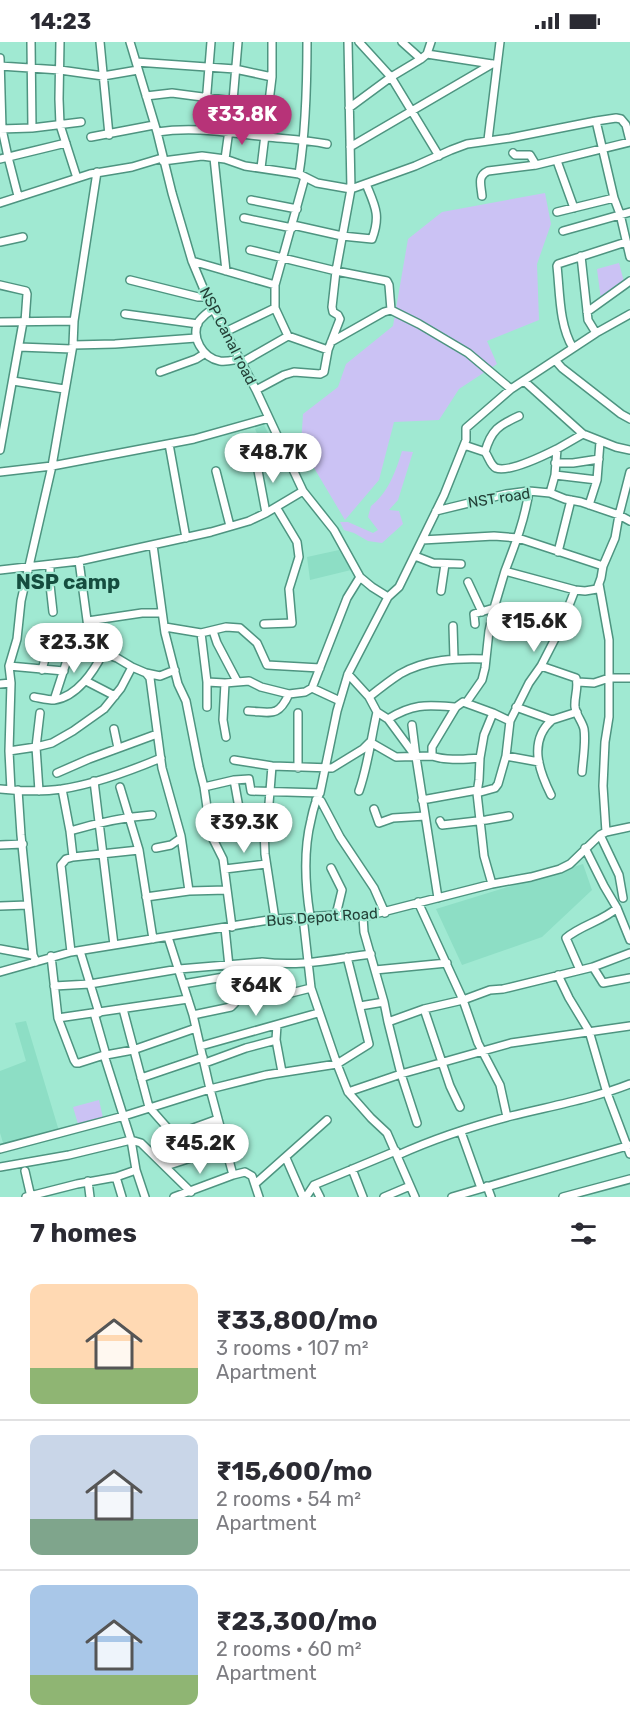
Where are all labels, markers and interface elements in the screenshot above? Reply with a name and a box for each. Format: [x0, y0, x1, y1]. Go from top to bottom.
text: 14:23 [30, 8, 91, 35]
pin: ₹33.8K [193, 95, 291, 146]
text: ₹33.8K [207, 102, 277, 126]
street label: NSP Canal road [196, 284, 260, 388]
pin: ₹48.7K [224, 433, 322, 484]
text: ₹48.7K [239, 440, 307, 464]
street label: NST road [466, 484, 532, 512]
district label: NSP camp [16, 569, 120, 594]
pin: ₹15.6K [485, 602, 583, 653]
text: ₹15.6K [501, 609, 567, 633]
pin: ₹23.3K [25, 623, 123, 674]
text: ₹23.3K [39, 630, 109, 654]
pin: ₹39.3K [195, 803, 293, 854]
text: ₹39.3K [209, 810, 279, 834]
street label: Bus Depot Road [266, 904, 378, 930]
pin: ₹64K [220, 966, 292, 1017]
text: ₹64K [230, 973, 282, 997]
pin: ₹45.2K [151, 1124, 249, 1175]
text: ₹45.2K [165, 1131, 235, 1155]
icon: filters [567, 1217, 600, 1250]
text: 7 homes [30, 1218, 137, 1249]
text: ₹33,800/mo [216, 1305, 378, 1336]
icon: home [78, 1308, 150, 1380]
text: 3 rooms · 107 m² [216, 1336, 369, 1360]
text: Apartment [216, 1360, 317, 1384]
text: ₹15,600/mo [216, 1456, 372, 1487]
icon: home [78, 1459, 150, 1531]
text: 2 rooms · 54 m² [216, 1487, 361, 1511]
text: Apartment [216, 1511, 317, 1535]
text: ₹23,300/mo [216, 1606, 377, 1637]
icon: home [78, 1609, 150, 1681]
text: 2 rooms · 60 m² [216, 1637, 362, 1661]
text: Apartment [216, 1661, 317, 1685]

